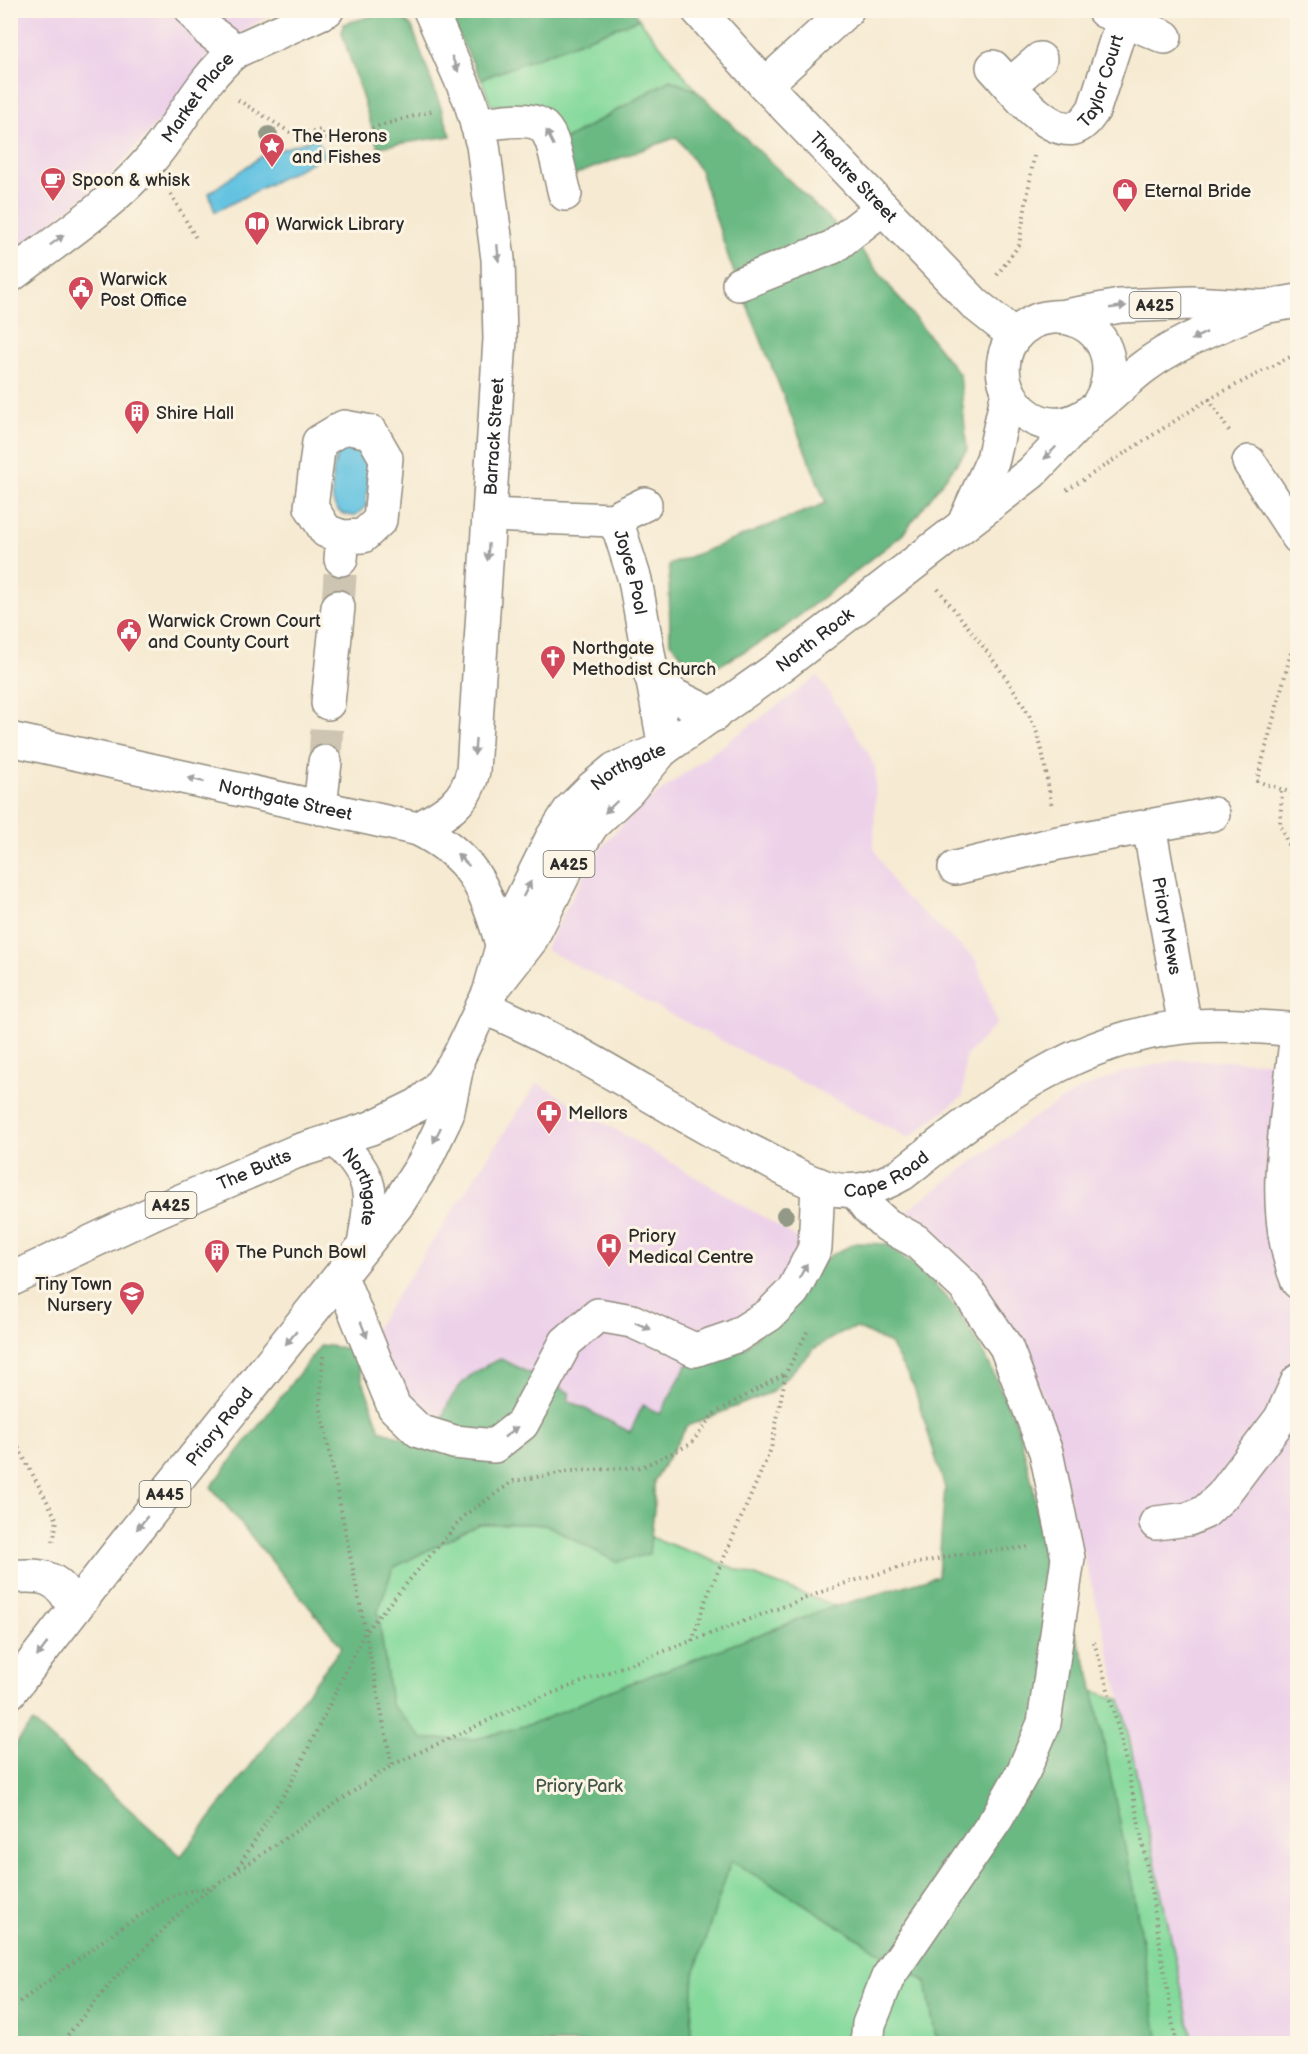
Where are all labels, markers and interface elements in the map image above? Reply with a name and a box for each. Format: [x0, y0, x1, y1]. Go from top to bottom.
street label: Taylor Court [1074, 32, 1128, 132]
street label: Market Place [157, 48, 239, 147]
one-way arrow [450, 55, 460, 73]
place label: The Herons and Fishes [292, 126, 387, 168]
street label: Theatre Street [805, 128, 901, 227]
one-way arrow [545, 129, 554, 146]
place icon: The Herons and Fishes [257, 131, 287, 169]
cafe icon: Spoon & whisk [38, 165, 68, 203]
place label: Spoon & whisk [72, 170, 190, 191]
shop icon: Eternal Bride [1110, 176, 1140, 214]
place label: Eternal Bride [1144, 181, 1252, 202]
library icon: Warwick Library [242, 209, 272, 247]
place label: Warwick Library [276, 214, 405, 235]
one-way arrow [49, 234, 65, 247]
one-way arrow [493, 243, 502, 262]
place label: Warwick Post Office [100, 269, 187, 311]
public building icon: Warwick Post Office [66, 274, 96, 312]
road number: A425 [1130, 292, 1180, 318]
one-way arrow [1108, 302, 1127, 311]
one-way arrow [1190, 332, 1207, 341]
street label: Barrack Street [480, 377, 509, 496]
building icon: Shire Hall [122, 398, 152, 436]
place label: Shire Hall [156, 403, 234, 424]
one-way arrow [1043, 446, 1057, 461]
street label: Joyce Pool [609, 527, 651, 616]
one-way arrow [483, 543, 492, 562]
street label: North Rock [772, 604, 858, 677]
place label: Warwick Crown Court and County Court [148, 611, 321, 653]
public building icon: Warwick Crown Court and County Court [114, 616, 144, 654]
place label: Northgate Methodist Church [572, 638, 716, 680]
church icon: Northgate Methodist Church [538, 643, 568, 681]
one-way arrow [470, 737, 480, 756]
street label: Northgate [587, 739, 669, 795]
one-way arrow [187, 775, 206, 785]
street label: Northgate Street [216, 775, 355, 825]
one-way arrow [604, 800, 619, 814]
road number: A425 [544, 851, 594, 877]
one-way arrow [456, 853, 470, 867]
street label: Priory Mews [1147, 875, 1186, 976]
one-way arrow [522, 880, 532, 897]
pharmacy icon: Mellors [534, 1098, 564, 1136]
place label: Mellors [568, 1103, 628, 1124]
one-way arrow [433, 1126, 442, 1143]
street label: Northgate [337, 1144, 380, 1227]
street label: The Butts [214, 1145, 294, 1195]
street label: Cape Road [843, 1147, 933, 1202]
road number: A425 [146, 1192, 196, 1218]
place label: Priory Medical Centre [628, 1226, 754, 1268]
hospital icon: Priory Medical Centre [594, 1231, 624, 1269]
building icon: The Punch Bowl [202, 1237, 232, 1275]
place label: The Punch Bowl [236, 1242, 366, 1263]
one-way arrow [798, 1263, 808, 1280]
place label: Tiny Town Nursery [35, 1274, 113, 1316]
school or university icon: Tiny Town Nursery [117, 1279, 147, 1317]
one-way arrow [360, 1321, 369, 1339]
one-way arrow [635, 1321, 652, 1330]
one-way arrow [285, 1331, 298, 1346]
street label: Priory Road [182, 1383, 258, 1471]
one-way arrow [504, 1427, 519, 1439]
road number: A445 [140, 1481, 190, 1507]
one-way arrow [135, 1515, 148, 1531]
one-way arrow [37, 1643, 49, 1658]
park label: Priory Park [535, 1776, 623, 1797]

